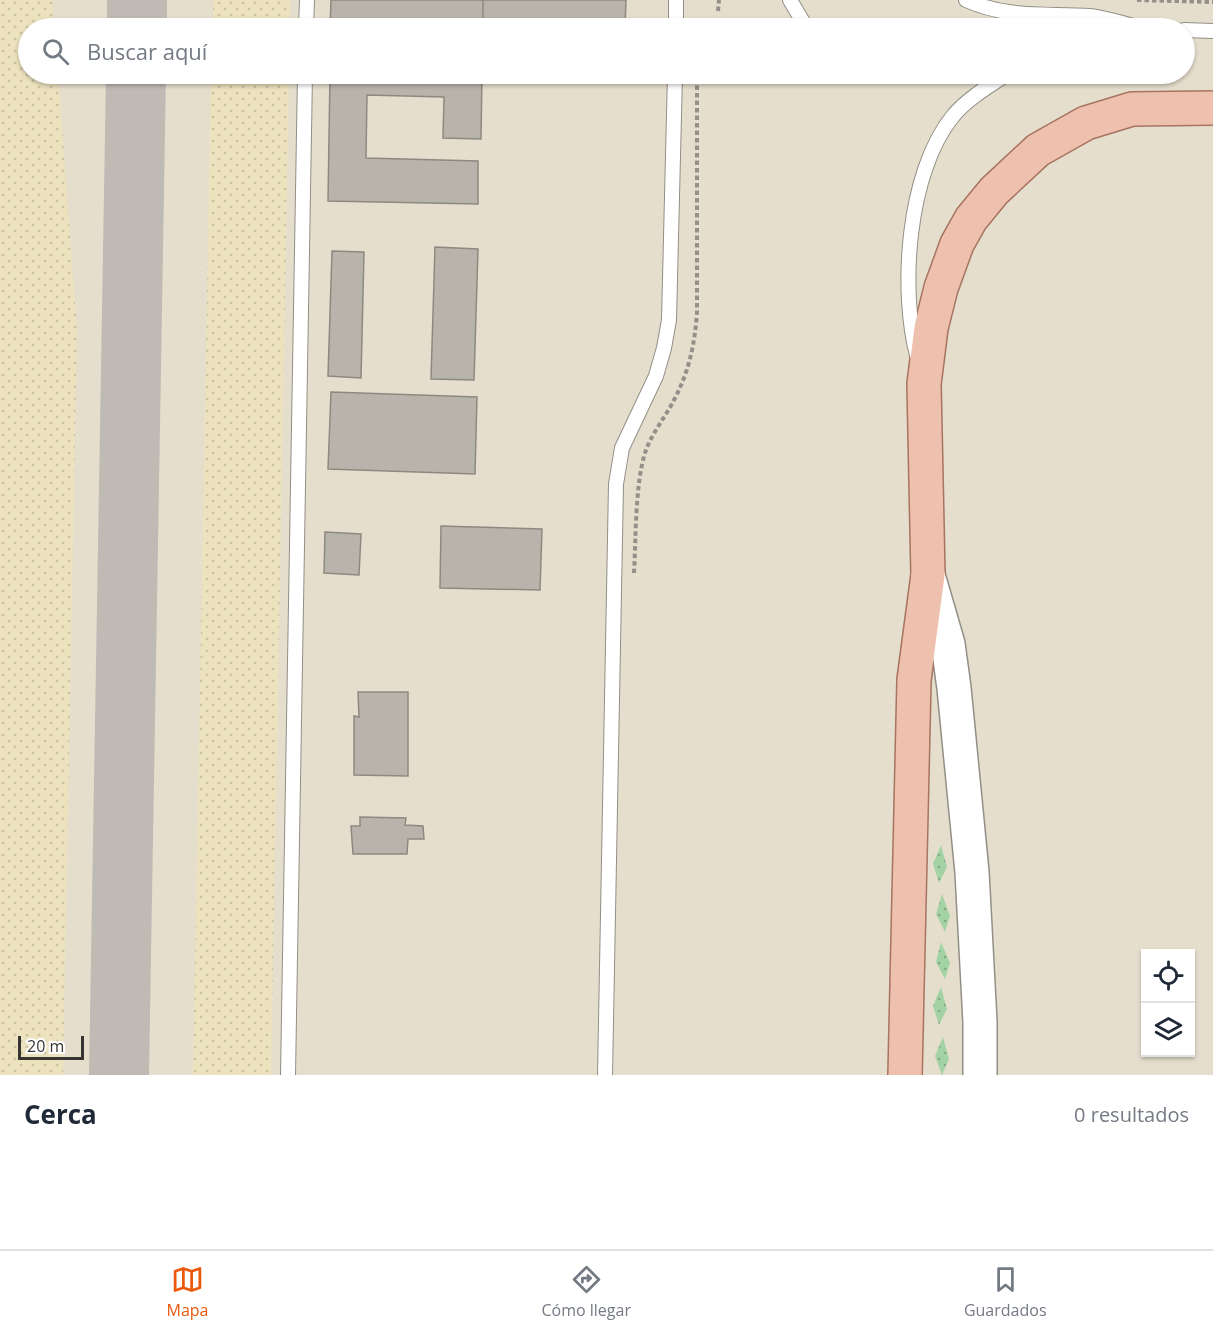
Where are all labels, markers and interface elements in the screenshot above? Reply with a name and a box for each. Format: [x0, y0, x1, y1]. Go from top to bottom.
search box [18, 18, 1195, 84]
icon: search [39, 35, 72, 68]
text: Buscar aquí [87, 36, 207, 66]
map controls [1141, 949, 1195, 1057]
button: locate [1141, 949, 1195, 1003]
button: layers [1141, 1003, 1195, 1057]
scale bar [18, 1033, 84, 1060]
text: 20 m [27, 1035, 64, 1057]
text: Cerca [24, 1096, 97, 1132]
text: 0 resultados [1074, 1101, 1189, 1128]
tab: Mapa [166, 1263, 208, 1321]
tab: Cómo llegar [541, 1263, 631, 1321]
tab: Guardados [964, 1263, 1047, 1321]

